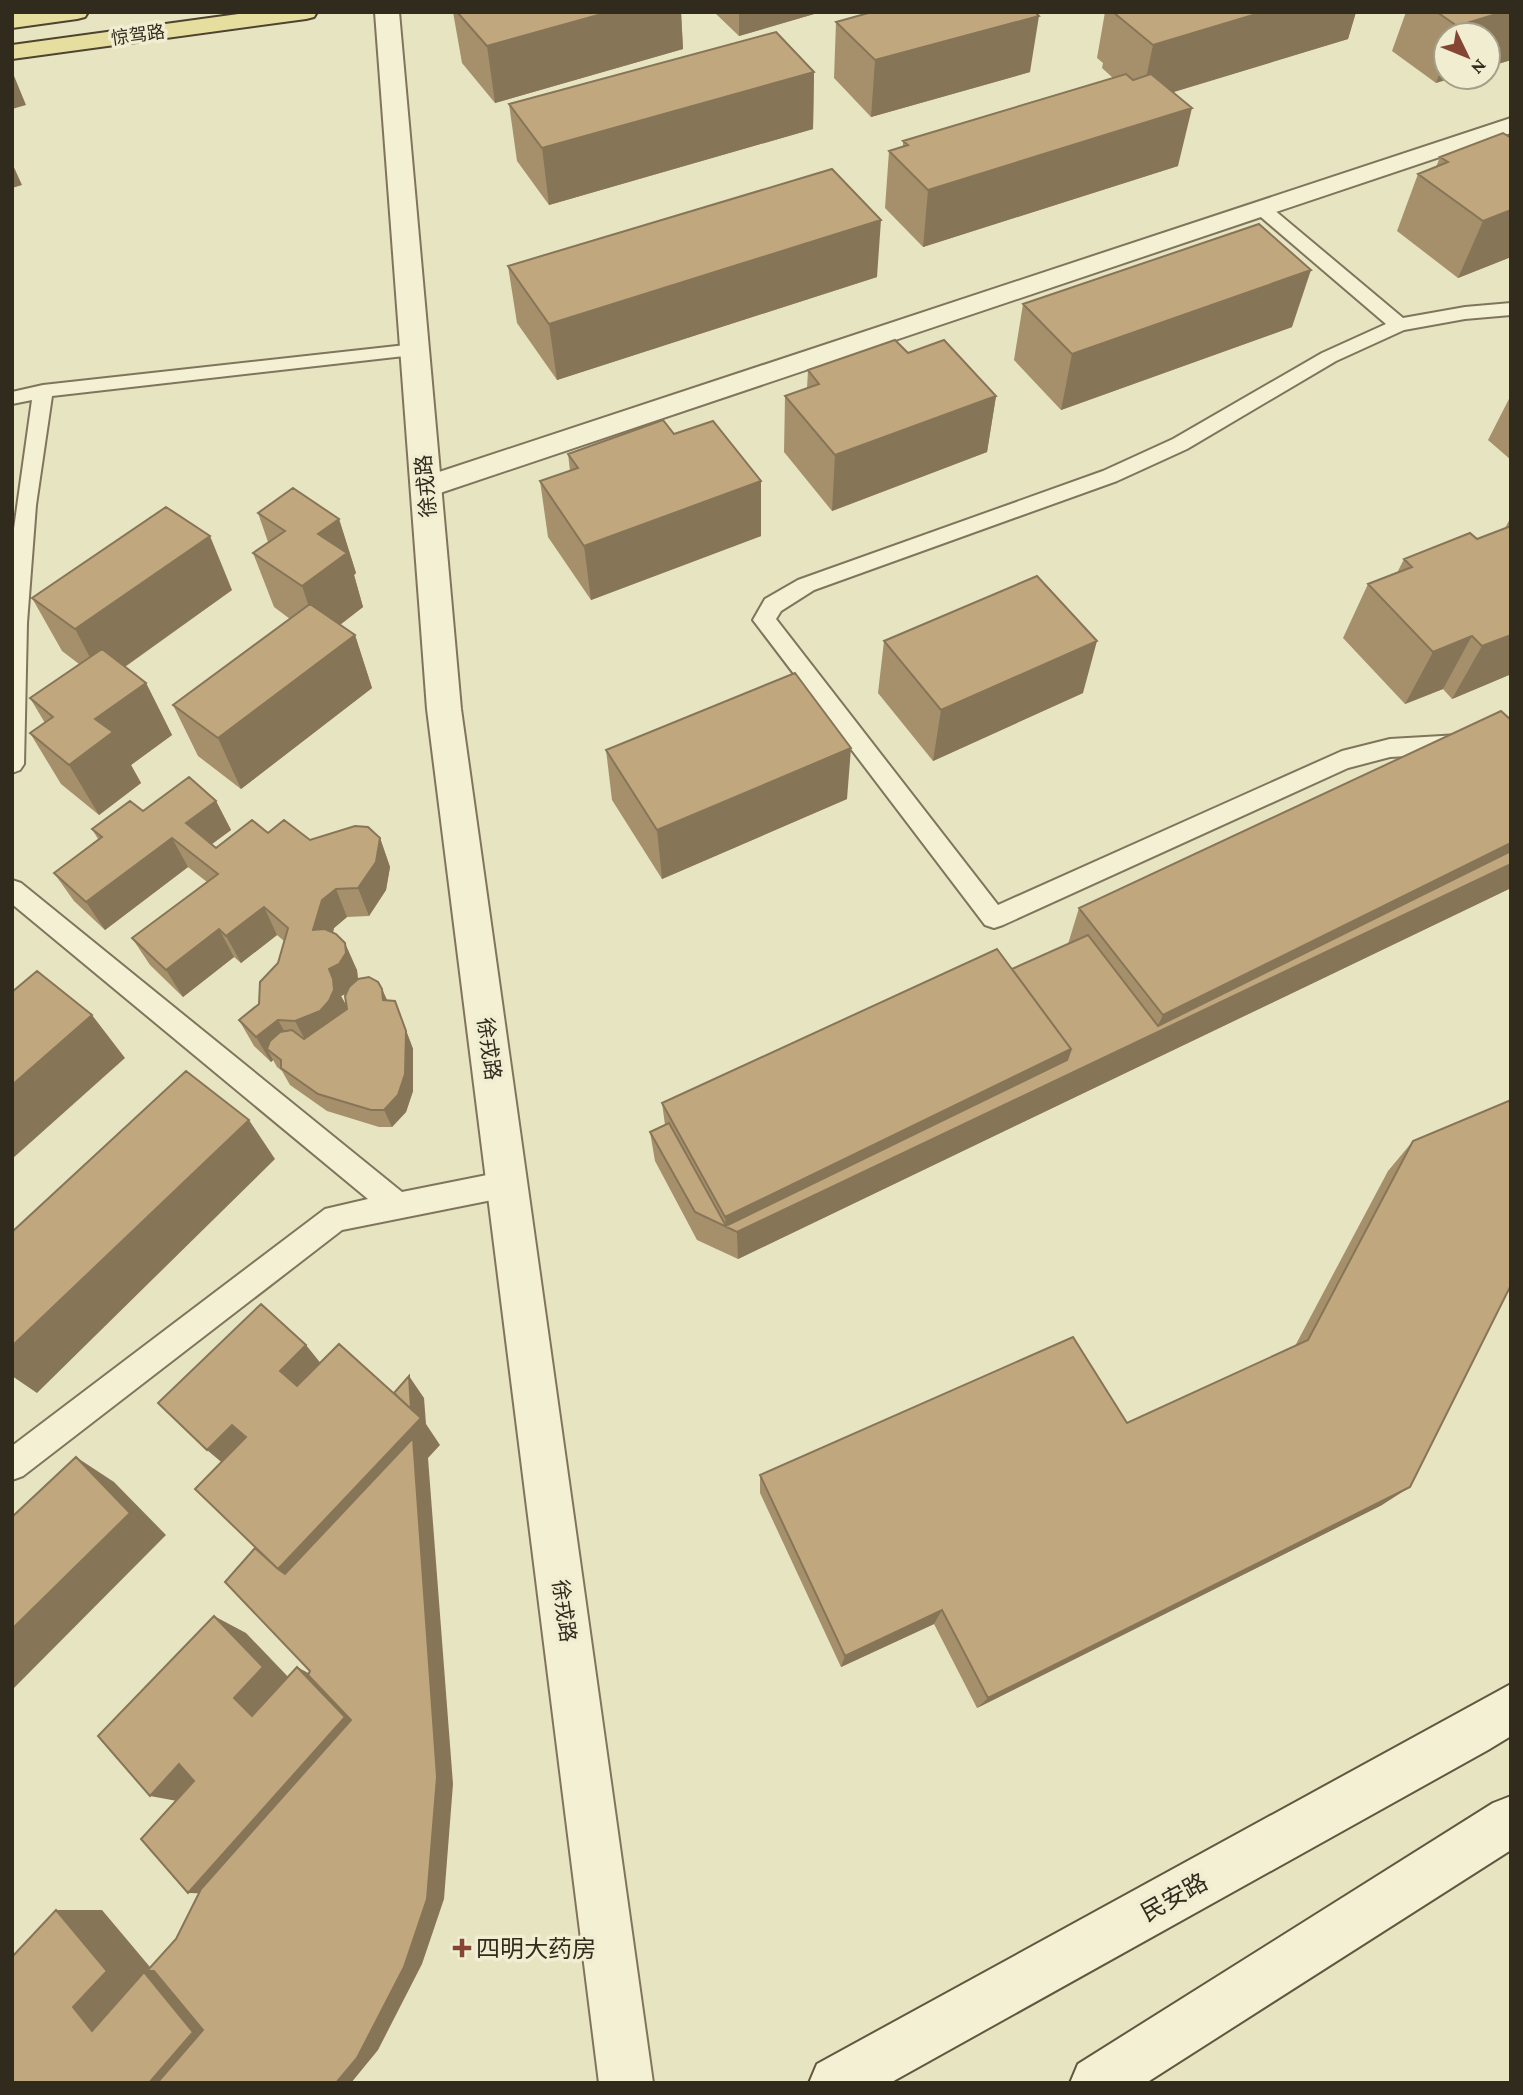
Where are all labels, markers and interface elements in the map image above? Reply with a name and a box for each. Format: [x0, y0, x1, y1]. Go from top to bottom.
street label: 惊驾路 [110, 21, 166, 49]
north arrow [1432, 21, 1502, 91]
text: N [1467, 55, 1491, 79]
street label: 徐戎路 [411, 454, 441, 518]
street label: 徐戎路 [473, 1016, 505, 1082]
street label: 徐戎路 [548, 1578, 580, 1644]
street label: 民安路 [1136, 1868, 1212, 1926]
place label: 四明大药房 [476, 1935, 596, 1962]
marker: 四明大药房 [454, 1940, 470, 1956]

